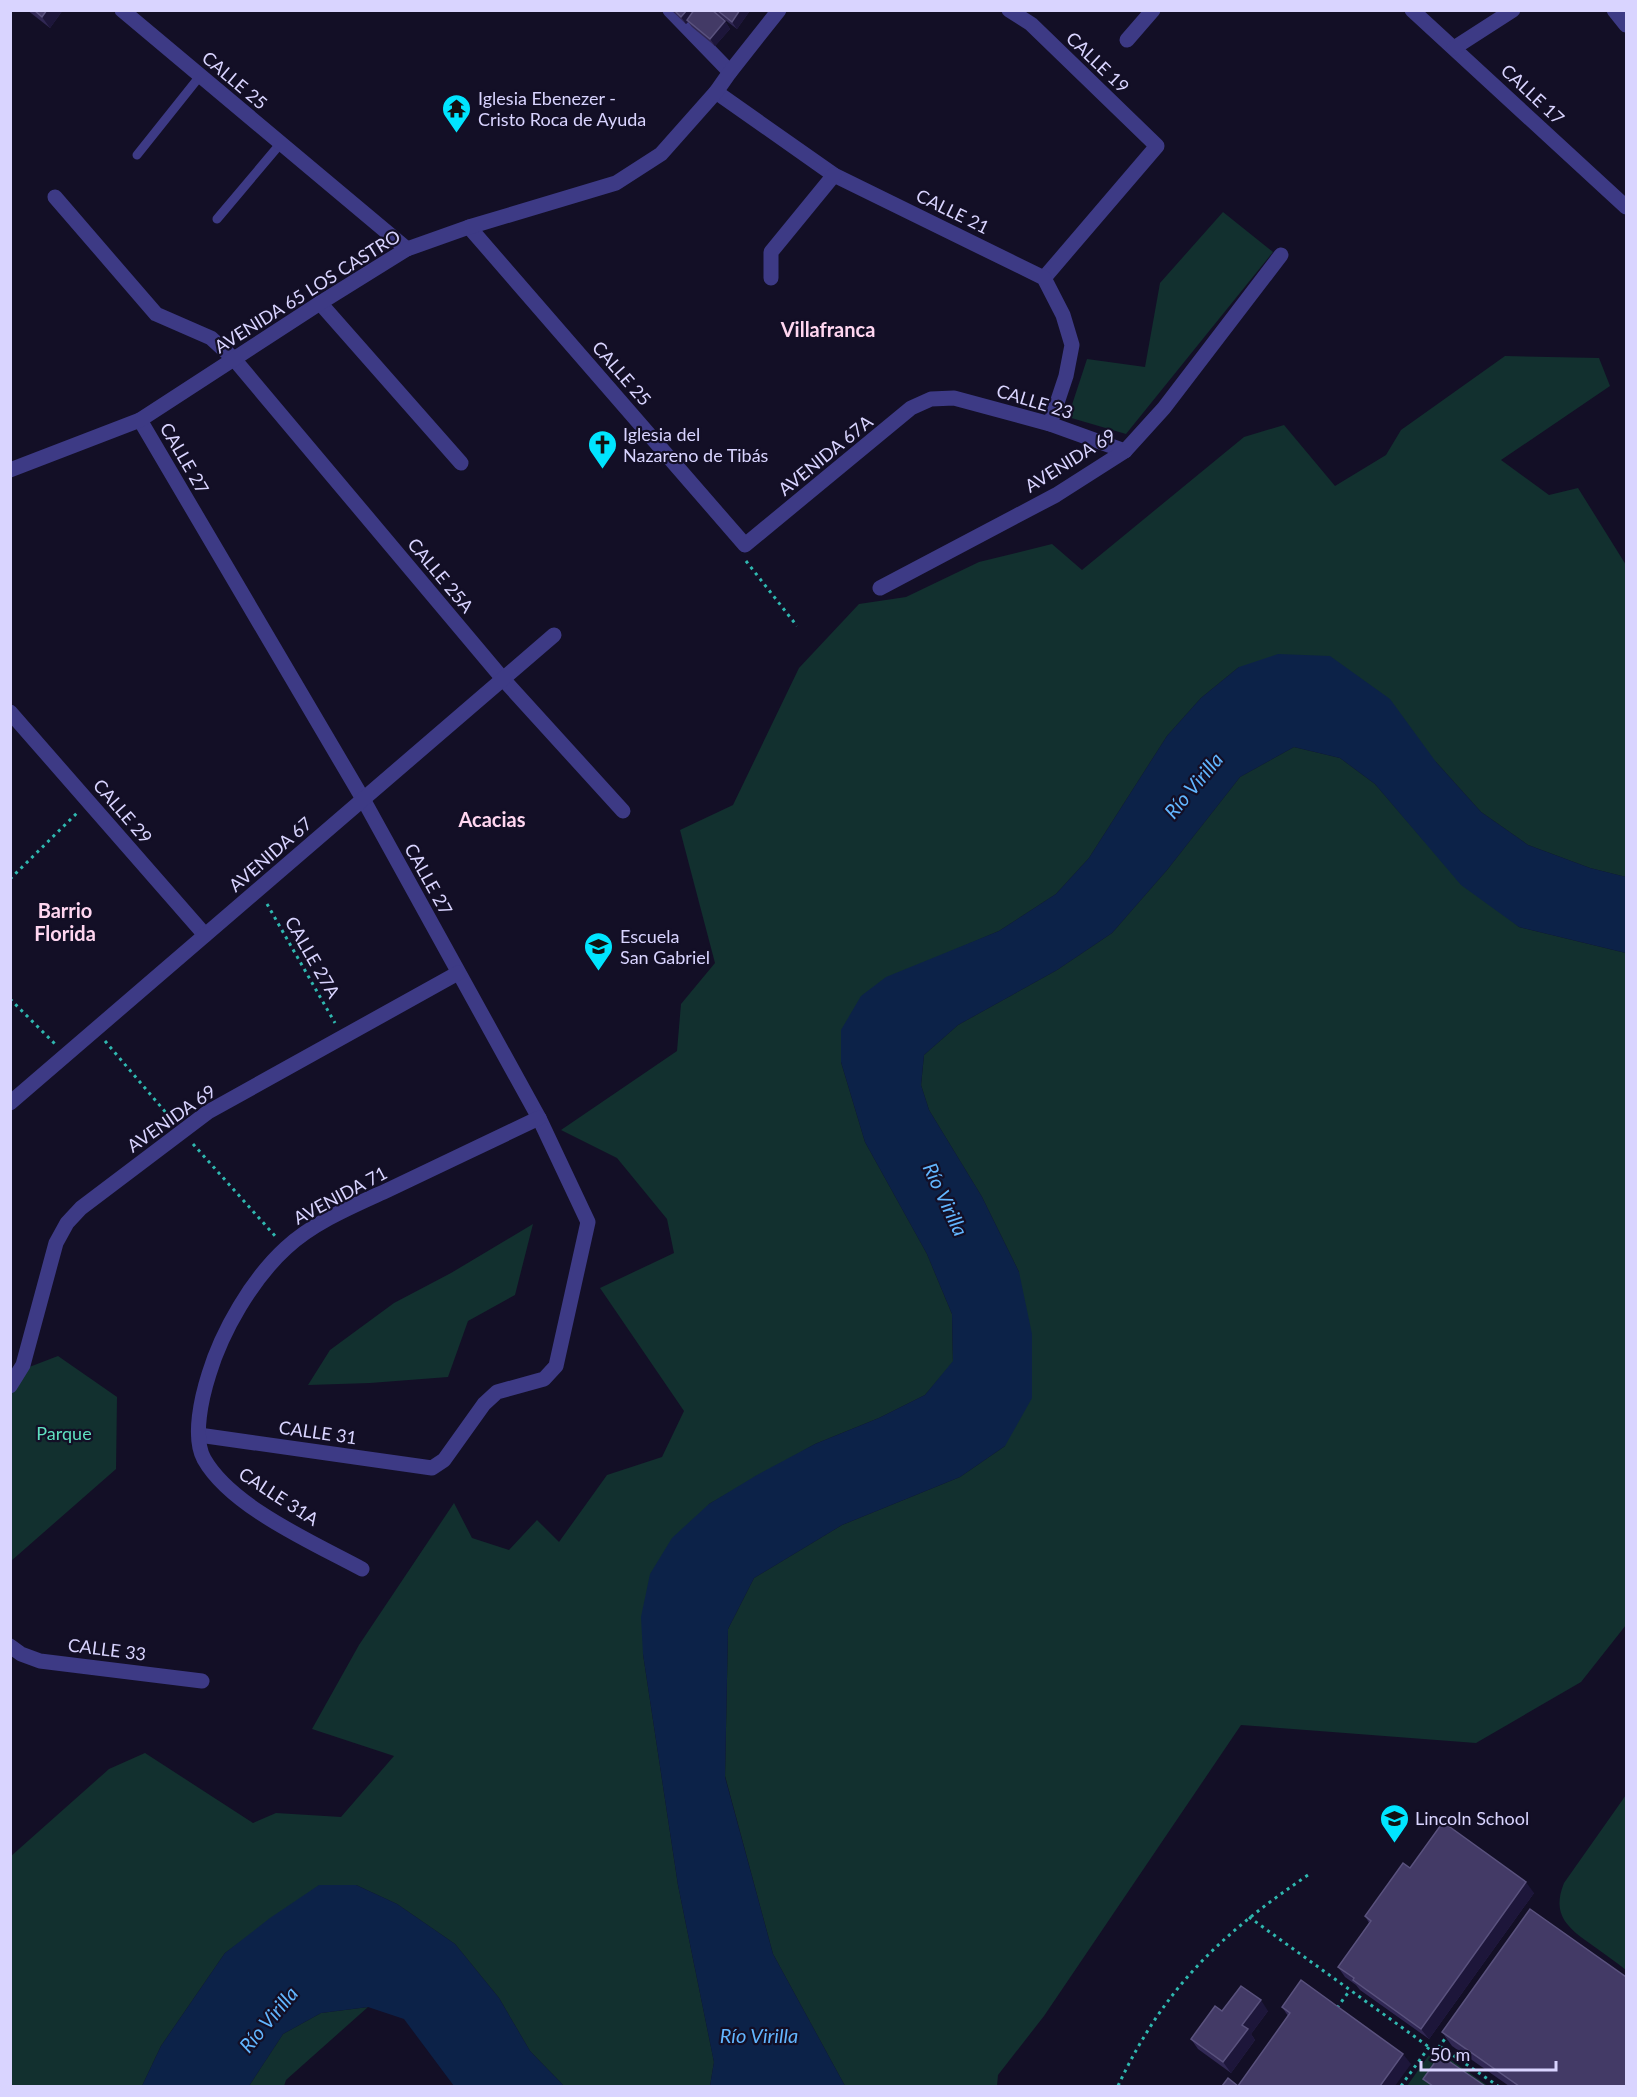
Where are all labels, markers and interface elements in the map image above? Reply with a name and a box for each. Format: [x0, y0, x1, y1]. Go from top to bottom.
street label: CALLE 19 [1062, 27, 1134, 97]
street label: CALLE 25 [198, 46, 272, 114]
street label: CALLE 17 [1497, 59, 1569, 129]
place label: Iglesia Ebenezer - Cristo Roca de Ayuda [478, 87, 646, 130]
temple icon: Iglesia Ebenezer - Cristo Roca de Ayuda [441, 92, 473, 134]
street label: CALLE 21 [913, 184, 993, 238]
street label: AVENIDA 65 LOS CASTRO [210, 225, 404, 357]
district label: Villafranca [780, 317, 875, 341]
street label: CALLE 25 [588, 336, 656, 410]
street label: CALLE 23 [994, 379, 1076, 423]
street label: AVENIDA 67A [773, 410, 877, 500]
street label: CALLE 27 [156, 418, 214, 498]
place label: Iglesia del Nazareno de Tibás [623, 423, 769, 466]
street label: AVENIDA 69 [1020, 423, 1120, 497]
church icon: Iglesia del Nazareno de Tibás [586, 428, 618, 470]
street label: CALLE 25A [403, 533, 479, 617]
water label: Río Virilla [1159, 747, 1227, 823]
street label: CALLE 29 [89, 774, 157, 848]
district label: Acacias [457, 807, 526, 831]
street label: AVENIDA 67 [224, 812, 316, 896]
street label: CALLE 27 [400, 839, 458, 919]
district label: Barrio Florida [34, 898, 96, 945]
street label: CALLE 27A [281, 912, 346, 1003]
place label: Escuela San Gabriel [620, 925, 710, 968]
school or university icon: Escuela San Gabriel [583, 930, 615, 972]
street label: AVENIDA 69 [123, 1079, 219, 1157]
water label: Río Virilla [919, 1158, 973, 1240]
street label: AVENIDA 71 [289, 1161, 391, 1229]
street label: CALLE 31 [278, 1416, 358, 1448]
park label: Parque [36, 1422, 92, 1444]
street label: CALLE 31A [235, 1462, 324, 1530]
street label: CALLE 33 [67, 1633, 147, 1665]
school or university icon: Lincoln School [1378, 1802, 1410, 1844]
place label: Lincoln School [1415, 1807, 1529, 1829]
water label: Río Virilla [234, 1981, 302, 2057]
water label: Río Virilla [720, 2023, 798, 2047]
scale bar [1421, 2034, 1556, 2072]
text: 50 m [1430, 2043, 1470, 2065]

